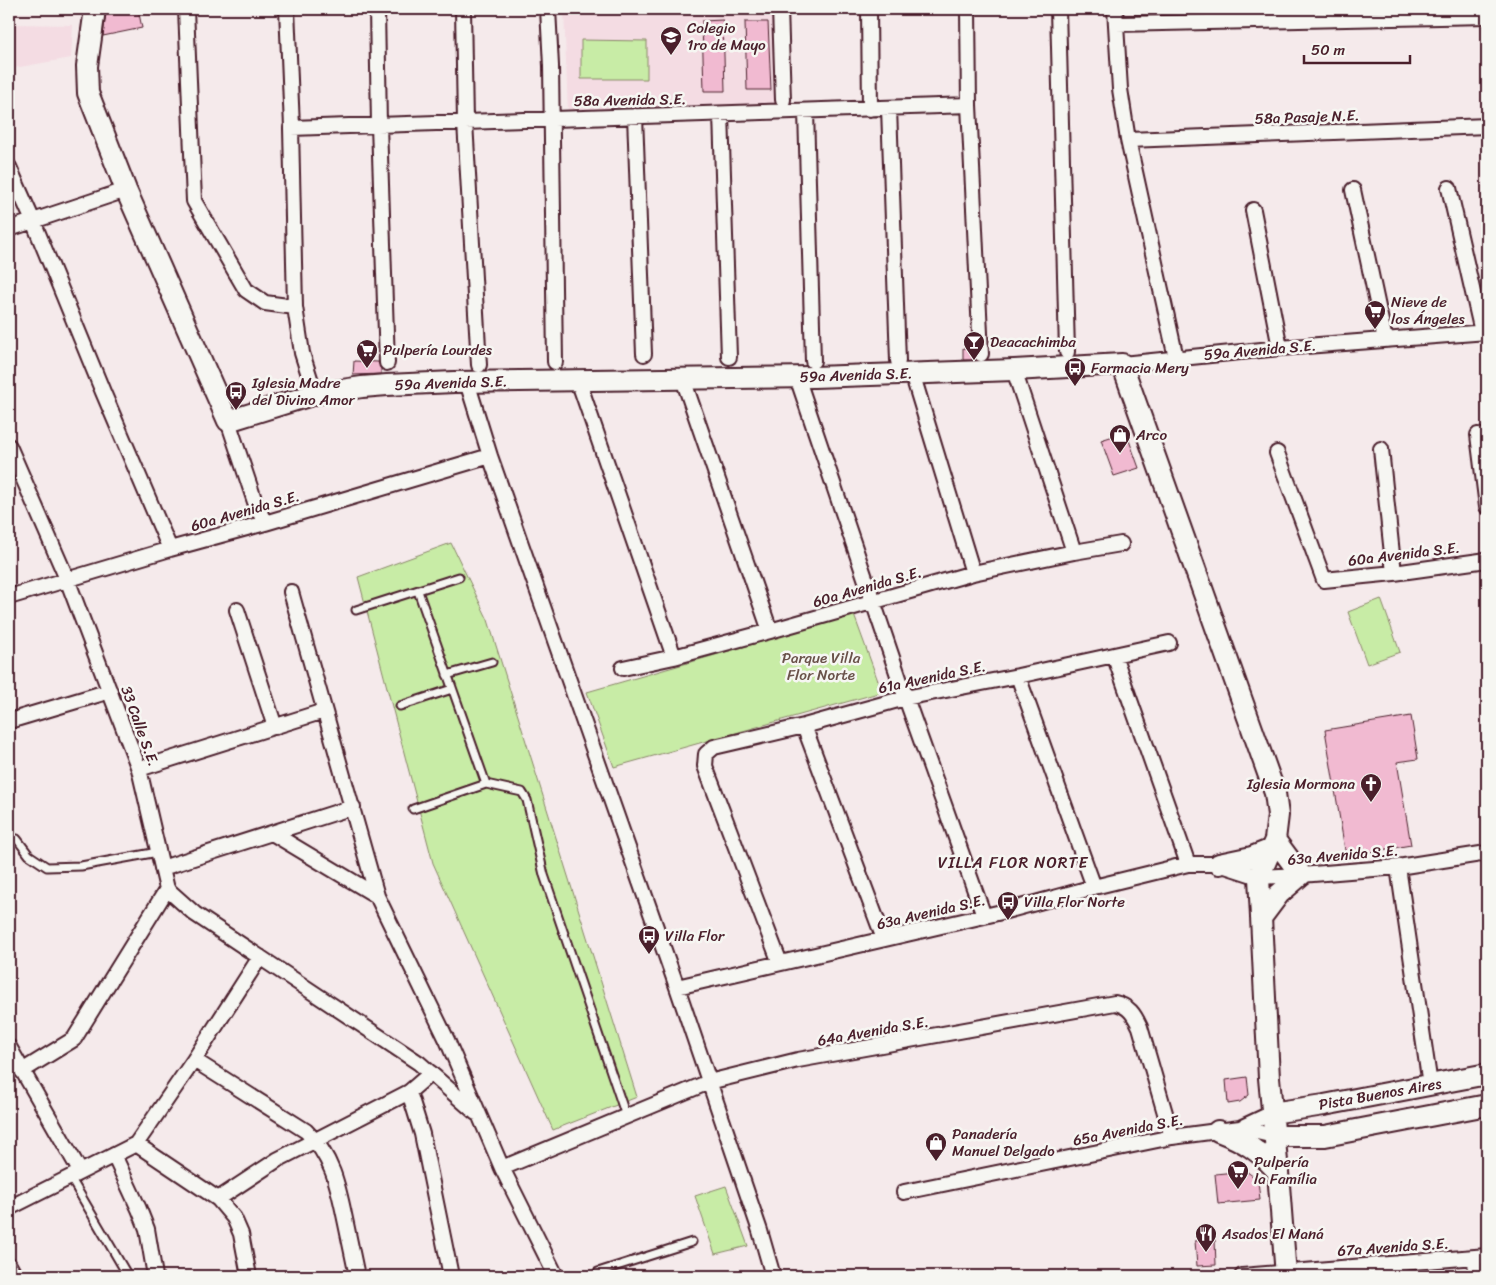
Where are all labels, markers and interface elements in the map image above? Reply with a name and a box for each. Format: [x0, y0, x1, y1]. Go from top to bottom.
place label: Colegio 1ro de Mayo [687, 15, 766, 58]
school or university icon: Colegio 1ro de Mayo [659, 25, 683, 56]
scale bar [1304, 32, 1410, 64]
text: 50 m [1311, 37, 1346, 63]
street label: 58a Avenida S.E. [574, 86, 686, 114]
street label: 58a Pasaje N.E. [1254, 102, 1360, 132]
place label: Nieve de los Ángeles [1391, 289, 1465, 332]
supermarket icon: Nieve de los Ángeles [1363, 299, 1387, 330]
place label: Deacachimba [990, 329, 1076, 355]
bar icon: Deacachimba [962, 330, 986, 361]
street label: 59a Avenida S.E. [1203, 332, 1317, 368]
place label: Pulpería Lourdes [383, 337, 493, 363]
supermarket icon: Pulpería Lourdes [355, 338, 379, 369]
place label: Farmacia Mery [1091, 355, 1189, 381]
bus stop icon: Farmacia Mery [1063, 356, 1087, 387]
street label: 59a Avenida S.E. [799, 360, 913, 390]
street label: 59a Avenida S.E. [394, 368, 508, 398]
place label: Iglesia Madre del Divino Amor [251, 370, 356, 413]
bus stop icon: Iglesia Madre del Divino Amor [224, 380, 248, 411]
place label: Arco [1135, 422, 1167, 448]
shop icon: Arco [1108, 423, 1132, 454]
street label: 60a Avenida S.E. [187, 483, 303, 539]
street label: 60a Avenida S.E. [1347, 534, 1461, 574]
street label: 60a Avenida S.E. [809, 559, 925, 615]
park label: Parque Villa Flor Norte [782, 645, 861, 688]
street label: 61a Avenida S.E. [876, 653, 988, 701]
street label: 33 Calle S.E. [113, 682, 167, 770]
place label: Iglesia Mormona [1246, 771, 1355, 797]
church icon: Iglesia Mormona [1359, 772, 1383, 803]
street label: 63a Avenida S.E. [1287, 837, 1399, 873]
district label: VILLA FLOR NORTE [938, 848, 1088, 877]
street label: 63a Avenida S.E. [874, 887, 988, 937]
place label: Villa Flor Norte [1024, 889, 1125, 915]
bus stop icon: Villa Flor Norte [996, 890, 1020, 921]
place label: Villa Flor [665, 923, 725, 949]
bus stop icon: Villa Flor [637, 924, 661, 955]
street label: 64a Avenida S.E. [815, 1008, 931, 1054]
street label: Pista Buenos Aires [1317, 1070, 1444, 1118]
street label: 65a Avenida S.E. [1071, 1107, 1185, 1153]
place label: Panadería Manuel Delgado [952, 1121, 1055, 1164]
shop icon: Panadería Manuel Delgado [924, 1131, 948, 1162]
place label: Pulpería la Família [1254, 1149, 1317, 1192]
supermarket icon: Pulpería la Família [1226, 1159, 1250, 1190]
place label: Asados El Maná [1221, 1221, 1324, 1247]
restaurant icon: Asados El Maná [1194, 1222, 1218, 1253]
street label: 67a Avenida S.E. [1337, 1230, 1449, 1264]

